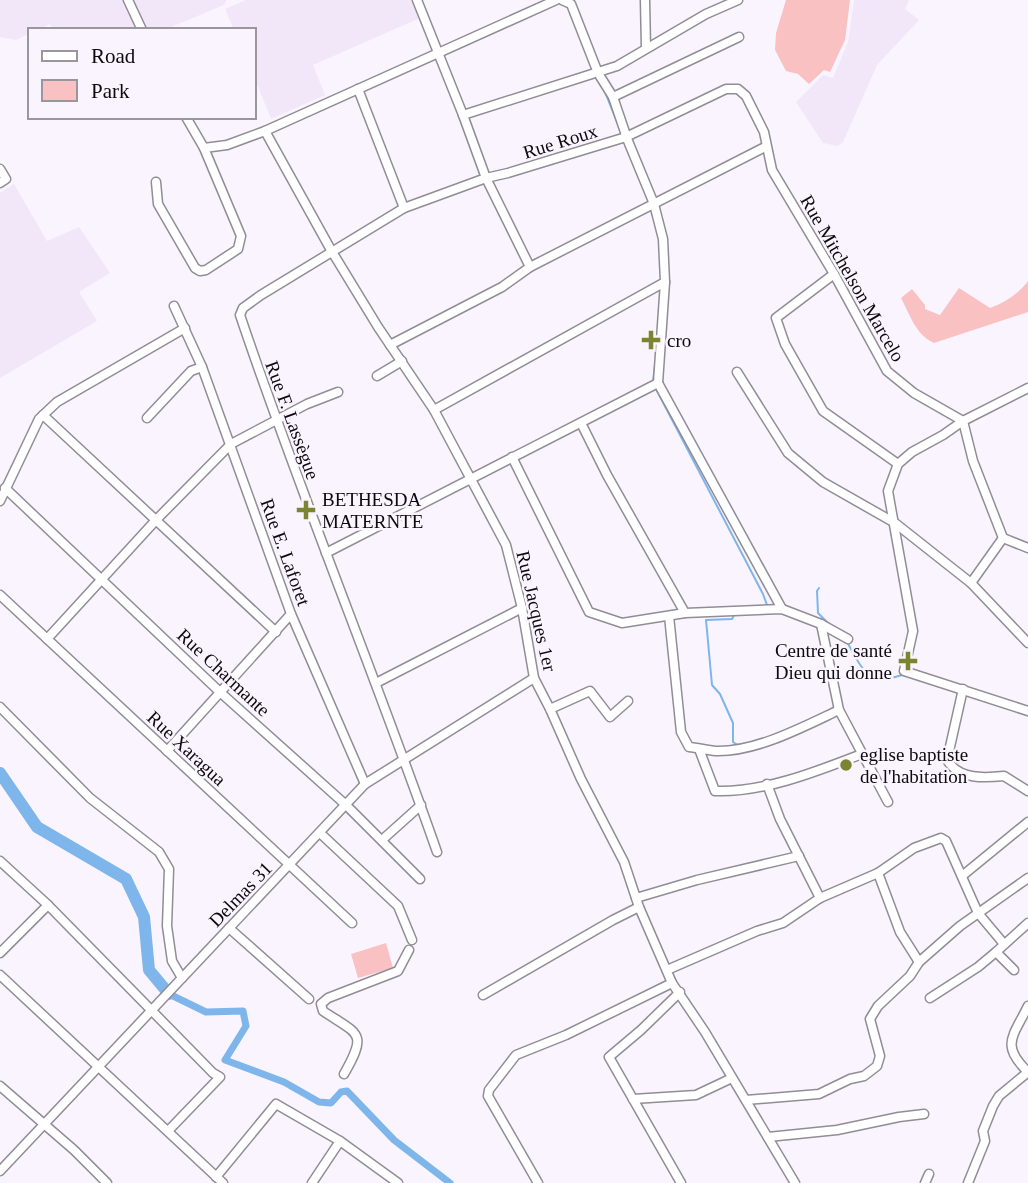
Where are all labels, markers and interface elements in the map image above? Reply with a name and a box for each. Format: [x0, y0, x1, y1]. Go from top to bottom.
legend [28, 28, 256, 119]
text: Road [91, 44, 136, 68]
text: Park [91, 79, 130, 103]
street label: Rue Roux [520, 120, 600, 163]
street label: Rue Mitchelson Marcelo [796, 191, 909, 365]
marker: cro [641, 330, 661, 350]
place label: cro [667, 330, 691, 351]
street label: Rue F. Lassègue [261, 358, 324, 482]
place label: BETHESDA MATERNTE [322, 489, 423, 532]
street label: Rue E. Laforet [256, 496, 315, 609]
marker: BETHESDA MATERNTE [296, 500, 316, 520]
street label: Rue Jacques 1er [512, 549, 561, 674]
street label: Rue Charmante [173, 624, 274, 721]
place label: Centre de santé Dieu qui donne [775, 640, 892, 683]
marker: Centre de santé Dieu qui donne [898, 651, 918, 671]
street label: Rue Xaragua [143, 707, 231, 790]
place label: eglise baptiste de l'habitation [860, 744, 968, 787]
marker: eglise baptiste de l'habitation [838, 757, 854, 773]
street label: Delmas 31 [204, 858, 276, 931]

